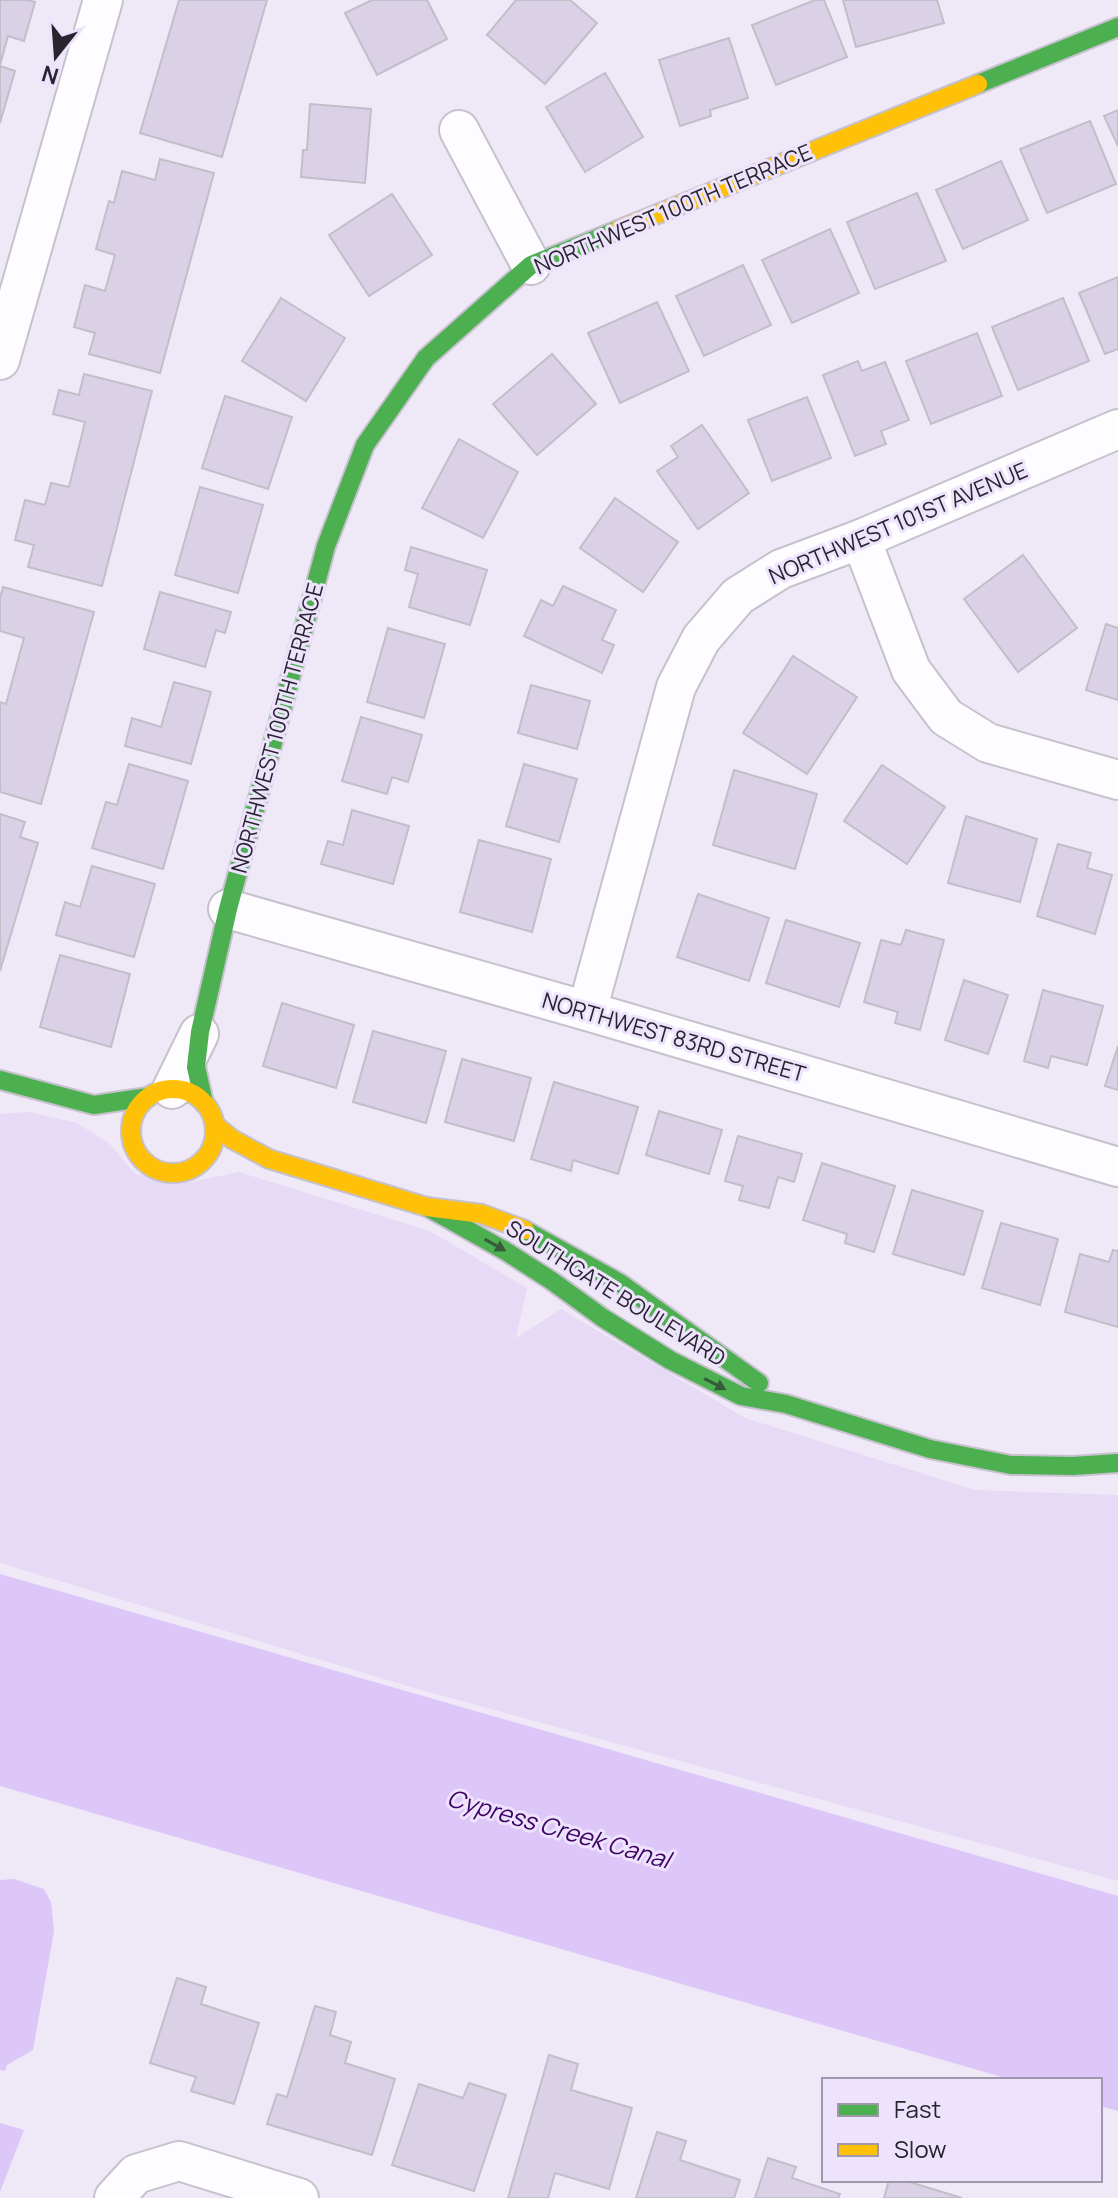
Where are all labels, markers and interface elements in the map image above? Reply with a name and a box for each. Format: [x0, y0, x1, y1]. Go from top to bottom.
north arrow [16, 16, 96, 96]
text: N [38, 58, 62, 92]
street label: NORTHWEST 100TH TERRACE [529, 137, 817, 281]
street label: NORTHWEST 101ST AVENUE [764, 455, 1032, 591]
street label: NORTHWEST 100TH TERRACE [224, 580, 330, 876]
street label: NORTHWEST 83RD STREET [539, 985, 809, 1089]
street label: SOUTHGATE BOULEVARD [500, 1213, 732, 1373]
one-way arrow [484, 1238, 506, 1252]
one-way arrow [703, 1377, 726, 1390]
water label: Cypress Creek Canal [444, 1780, 678, 1877]
legend [822, 2078, 1102, 2182]
text: Fast [894, 2092, 941, 2125]
text: Slow [894, 2132, 947, 2165]

